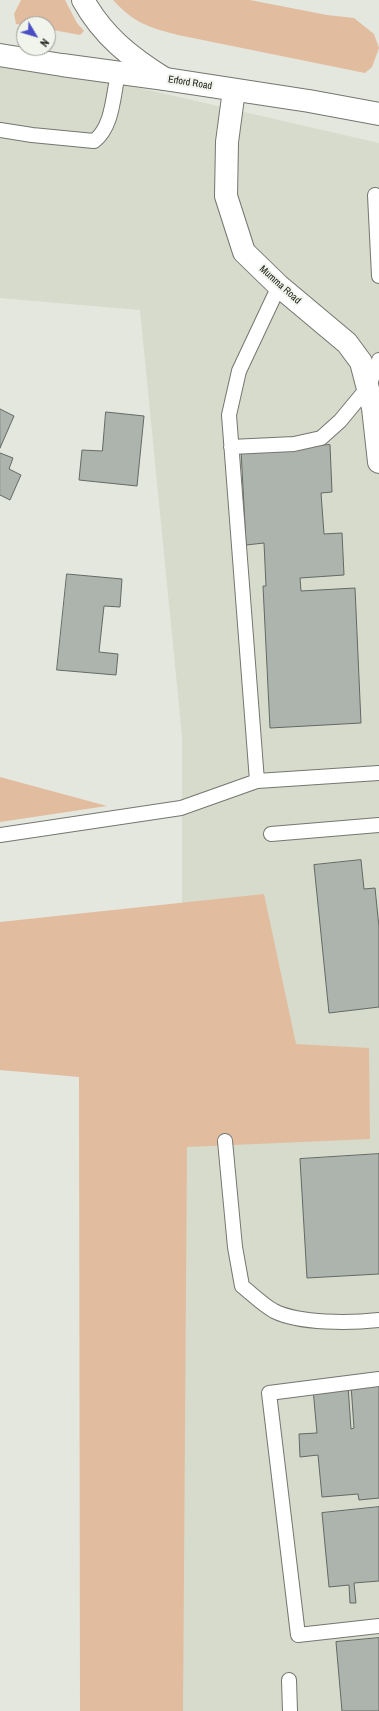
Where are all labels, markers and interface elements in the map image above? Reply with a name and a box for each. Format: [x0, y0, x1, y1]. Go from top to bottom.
north arrow [16, 16, 56, 56]
text: N [37, 36, 52, 50]
street label: Erford Road [167, 74, 213, 92]
street label: Mumma Road [257, 263, 303, 307]

